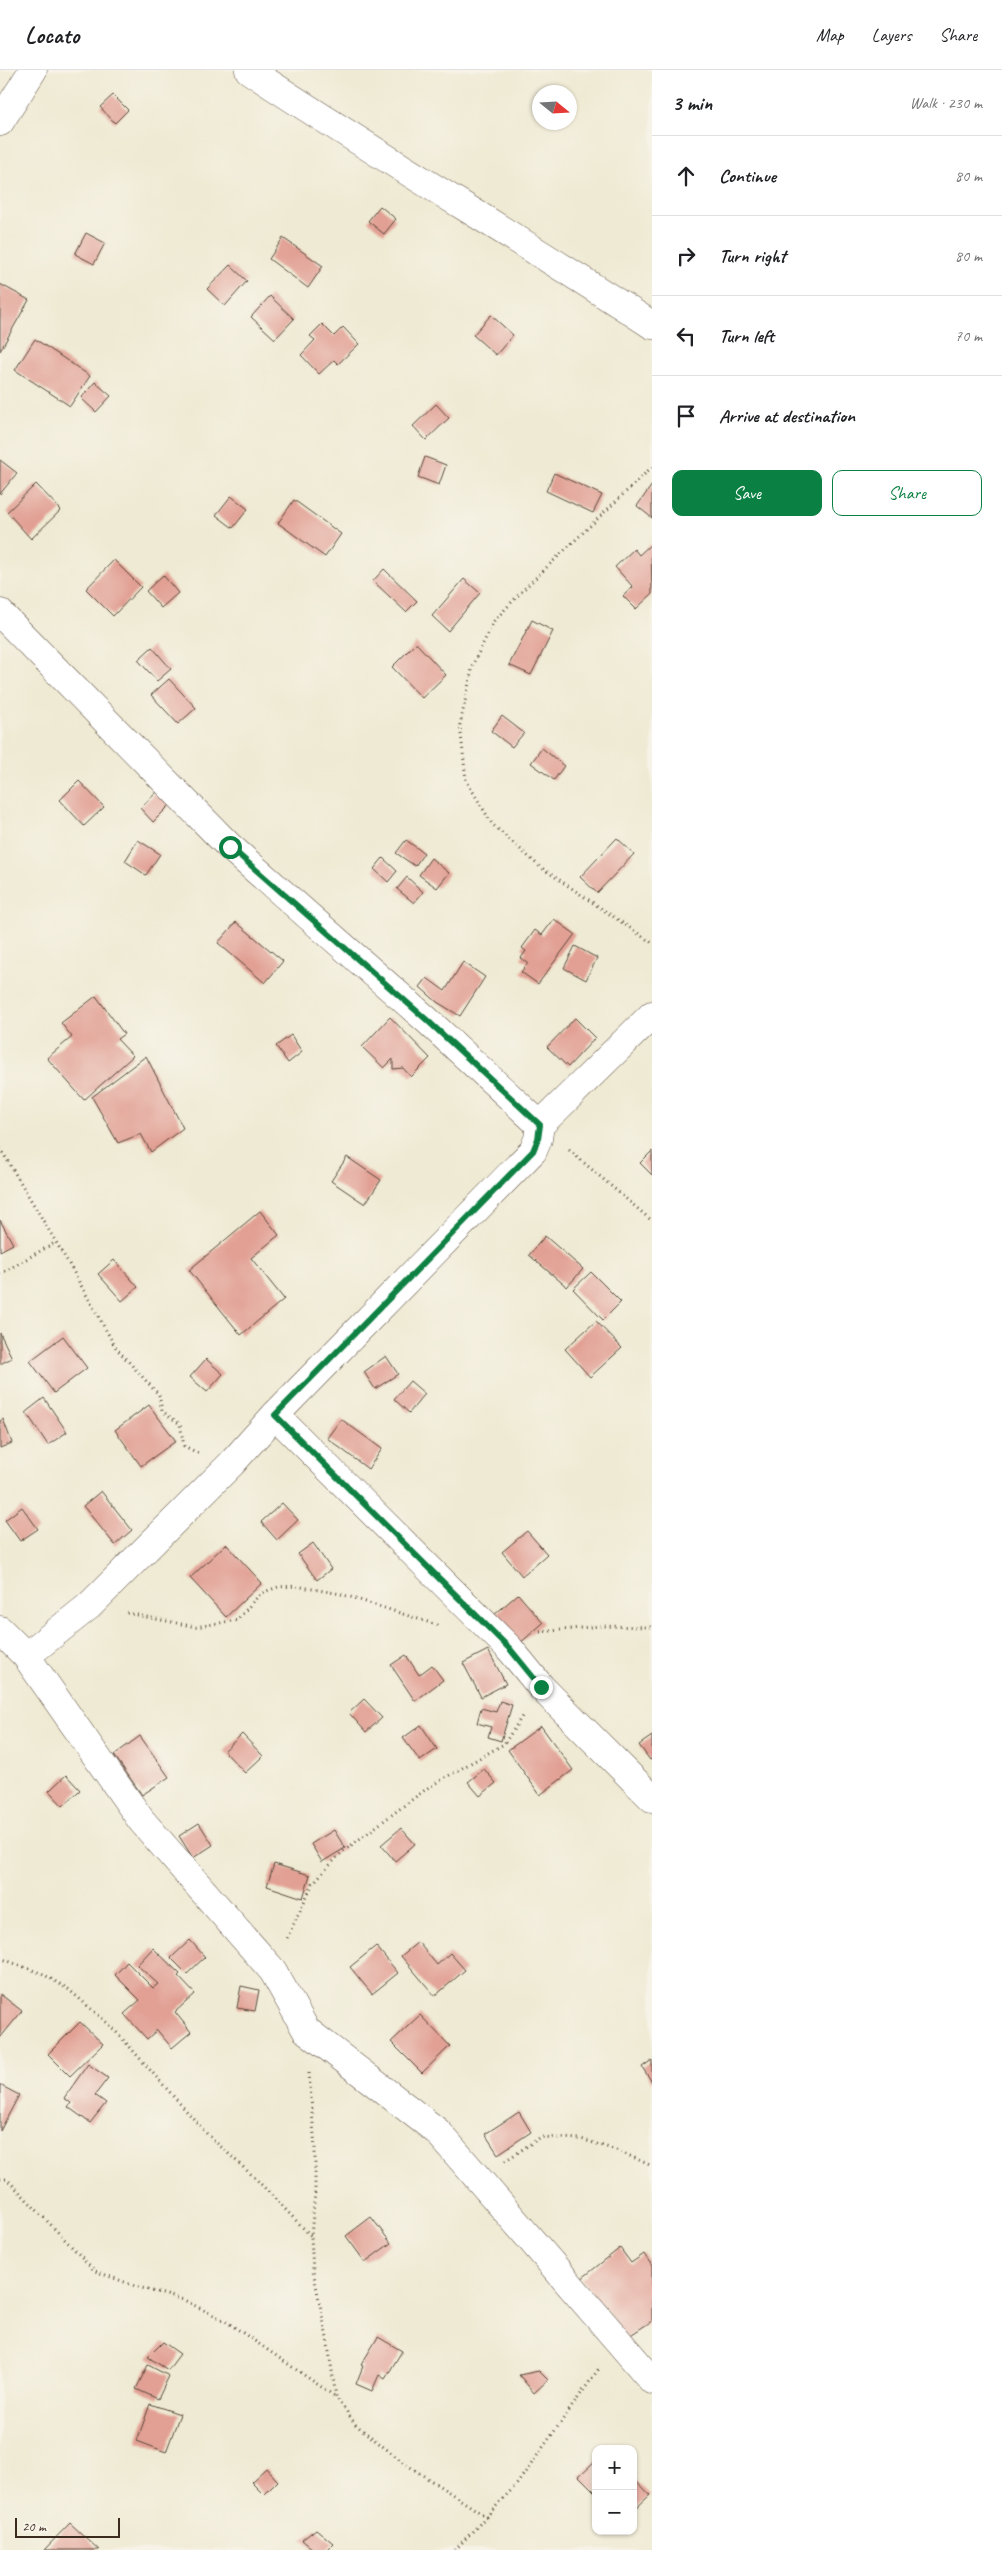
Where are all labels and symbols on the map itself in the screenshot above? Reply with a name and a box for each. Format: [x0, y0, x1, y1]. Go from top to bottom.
north arrow [532, 85, 577, 130]
route start [219, 836, 242, 859]
route end [530, 1676, 553, 1699]
scale bar [15, 2515, 120, 2538]

